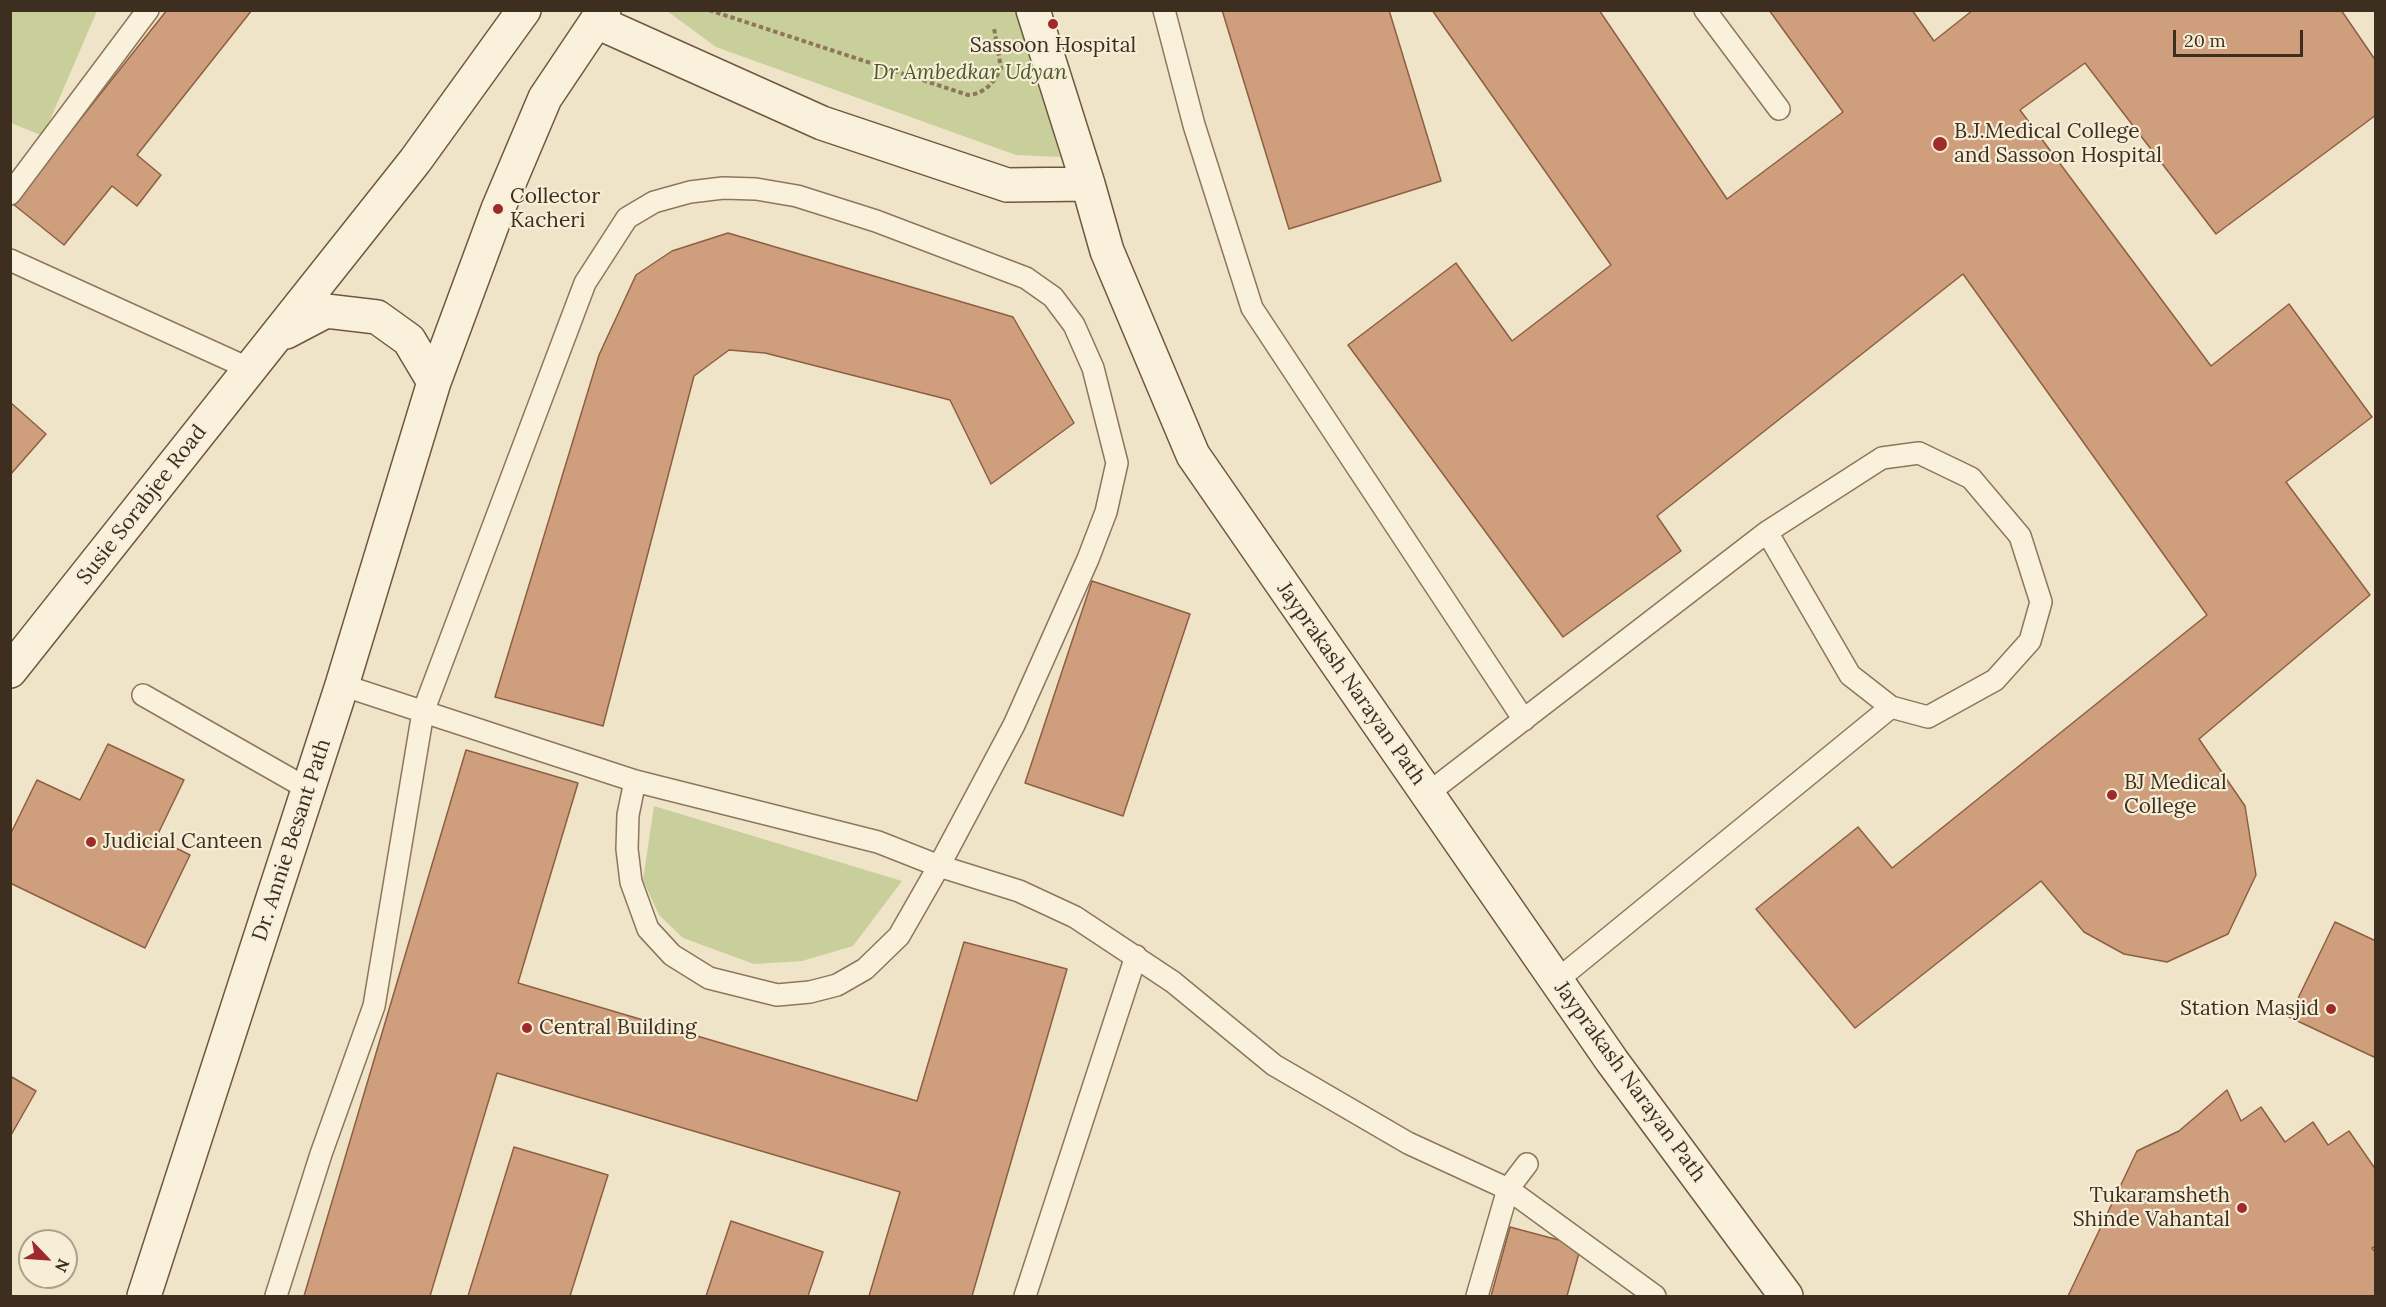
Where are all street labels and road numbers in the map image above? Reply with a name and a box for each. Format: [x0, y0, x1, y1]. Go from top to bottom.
street label: Susie Sorabjee Road [72, 420, 212, 590]
street label: Jayprakash Narayan Path [1271, 578, 1431, 790]
street label: Dr. Annie Besant Path [247, 736, 337, 944]
street label: Jayprakash Narayan Path [1549, 977, 1711, 1187]

